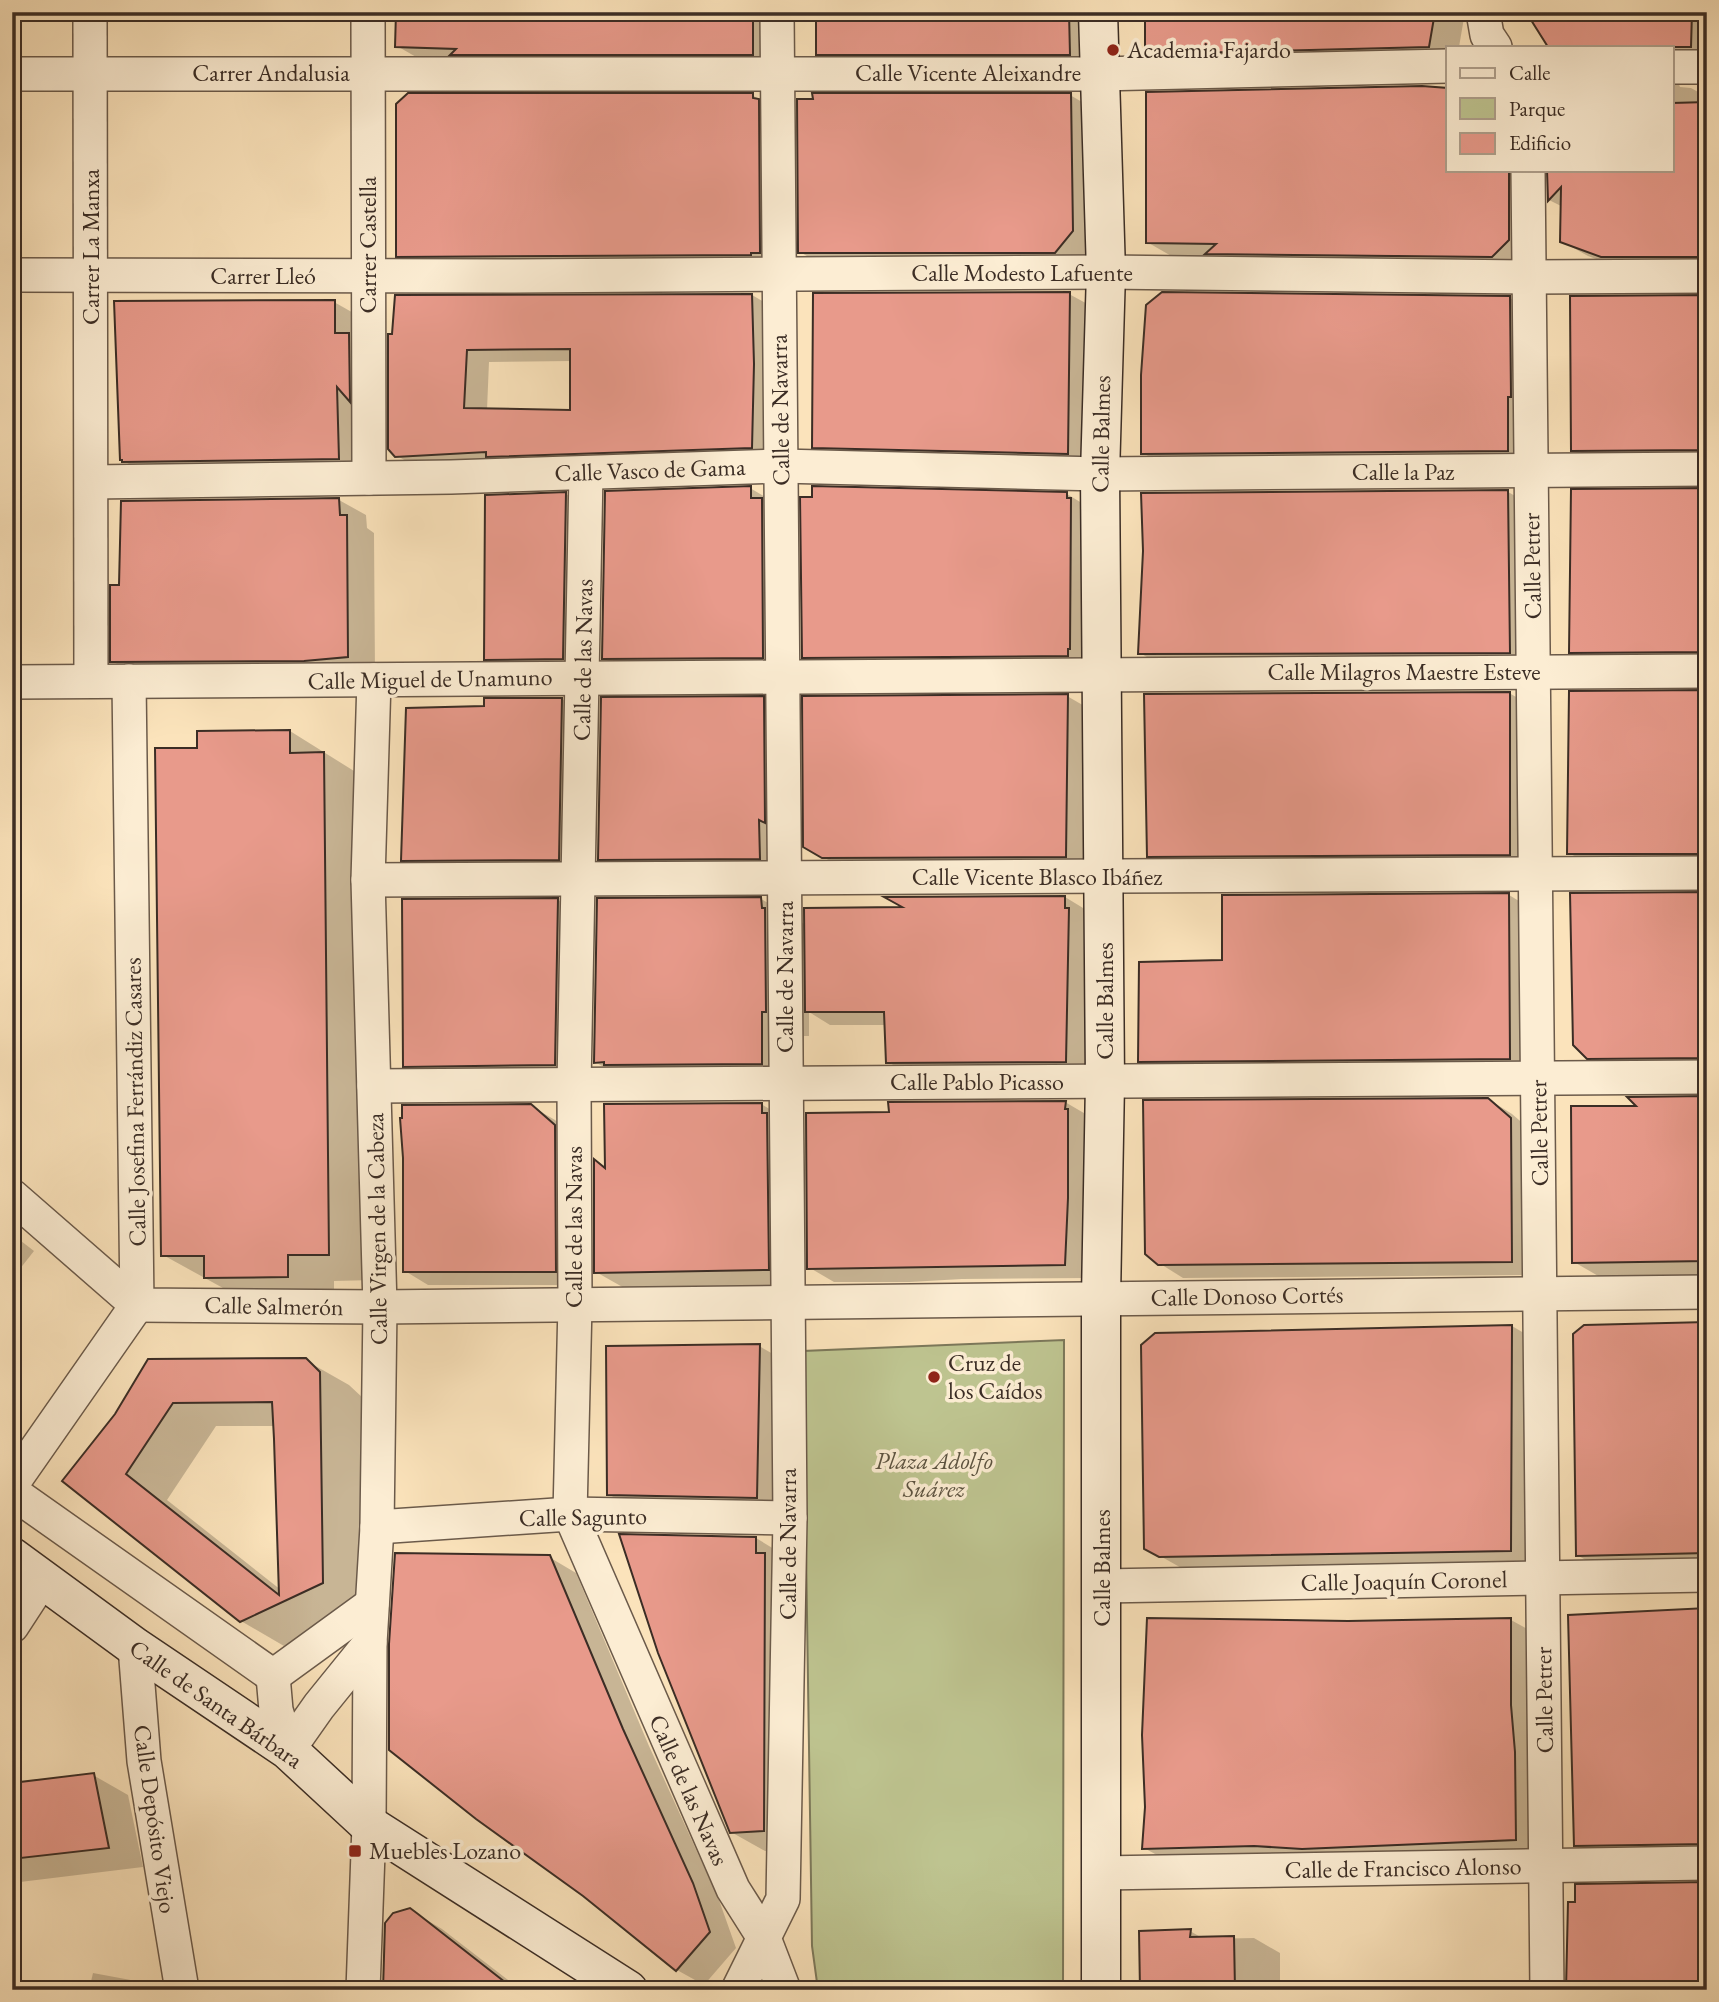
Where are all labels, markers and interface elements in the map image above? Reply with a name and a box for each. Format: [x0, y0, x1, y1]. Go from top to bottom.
place label: Academia Fajardo [1126, 34, 1291, 65]
marker: Academia Fajardo [1105, 42, 1121, 58]
legend [1446, 46, 1674, 172]
street label: Carrer Andalusia [192, 57, 350, 88]
street label: Calle Vicente Aleixandre [855, 57, 1081, 88]
text: Calle [1509, 59, 1551, 86]
text: Parque [1509, 95, 1565, 122]
text: Edificio [1509, 129, 1571, 156]
street label: Carrer La Manxa [75, 169, 106, 325]
street label: Carrer Castella [352, 176, 383, 314]
street label: Calle Modesto Lafuente [911, 257, 1133, 288]
street label: Carrer Lleó [210, 260, 316, 291]
street label: Calle de Navarra [763, 333, 796, 486]
street label: Calle Balmes [1084, 375, 1117, 493]
street label: Calle Vasco de Gama [554, 451, 746, 488]
street label: Calle la Paz [1352, 456, 1454, 487]
street label: Calle Petrer [1515, 512, 1548, 620]
street label: Calle de las Navas [566, 579, 599, 741]
street label: Calle Milagros Maestre Esteve [1267, 656, 1541, 687]
street label: Calle Miguel de Unamuno [307, 661, 553, 696]
street label: Calle Vicente Blasco Ibáñez [912, 861, 1162, 892]
street label: Calle de Navarra [769, 901, 800, 1053]
street label: Calle Balmes [1089, 942, 1120, 1060]
street label: Calle Josefina Ferrándiz Casares [116, 957, 153, 1247]
street label: Calle Pablo Picasso [890, 1066, 1064, 1097]
street label: Calle Petrer [1522, 1079, 1555, 1187]
street label: Calle Virgen de la Cabeza [359, 1112, 394, 1346]
street label: Calle de las Navas [558, 1146, 589, 1308]
street label: Calle Donoso Cortés [1150, 1278, 1344, 1313]
street label: Calle Salmerón [204, 1289, 344, 1322]
place label: Cruz de los Caídos [948, 1347, 1042, 1406]
marker: Cruz de los Caídos [926, 1369, 942, 1385]
park label: Plaza Adolfo Suárez [875, 1445, 993, 1504]
street label: Calle de Navarra [772, 1468, 803, 1620]
street label: Calle Sagunto [519, 1500, 647, 1533]
street label: Calle Balmes [1086, 1509, 1117, 1627]
street label: Calle Joaquín Coronel [1300, 1563, 1508, 1598]
street label: Calle de Santa Bárbara [124, 1632, 309, 1775]
street label: Calle Petrer [1527, 1646, 1560, 1754]
street label: Calle de las Navas [642, 1709, 737, 1870]
street label: Calle Depósito Viejo [127, 1723, 184, 1915]
place label: Muebles Lozano [369, 1835, 521, 1866]
marker: Muebles Lozano [347, 1843, 363, 1859]
street label: Calle de Francisco Alonso [1284, 1850, 1522, 1885]

